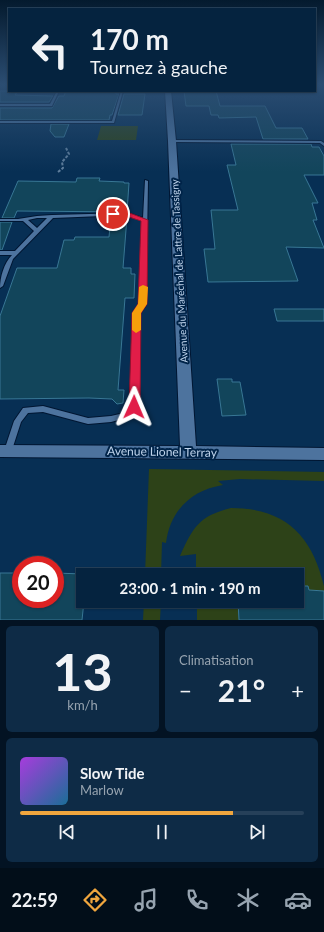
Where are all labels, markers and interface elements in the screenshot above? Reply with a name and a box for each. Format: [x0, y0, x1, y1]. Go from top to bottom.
text: 170 m [90, 22, 169, 56]
icon: left [24, 24, 76, 76]
text: Tournez à gauche [90, 56, 228, 78]
street label: Avenue du Maréchal de Lattre de Tassigny [168, 178, 190, 363]
pin [96, 197, 130, 231]
icon: arrive [102, 203, 124, 225]
position arrow [113, 386, 155, 428]
street label: Avenue Lionel Terray [107, 443, 218, 460]
speed limit sign: 20 [12, 556, 64, 608]
text: 23:00 · 1 min · 190 m [120, 579, 260, 597]
text: 13 [52, 640, 113, 702]
text: Climatisation [179, 652, 254, 668]
text: 21° [218, 672, 265, 708]
text: − [179, 677, 192, 704]
text: + [291, 677, 304, 704]
text: km/h [67, 697, 98, 713]
text: Slow Tide [80, 764, 145, 782]
text: Marlow [80, 782, 124, 798]
icon: previous [56, 821, 78, 843]
icon: pause [151, 821, 173, 843]
icon: next [246, 821, 268, 843]
icon: directions [81, 886, 109, 914]
icon: music [132, 886, 160, 914]
icon: phone [183, 886, 211, 914]
icon: climate [234, 886, 262, 914]
icon: car [284, 886, 312, 914]
text: 22:59 [11, 889, 58, 911]

